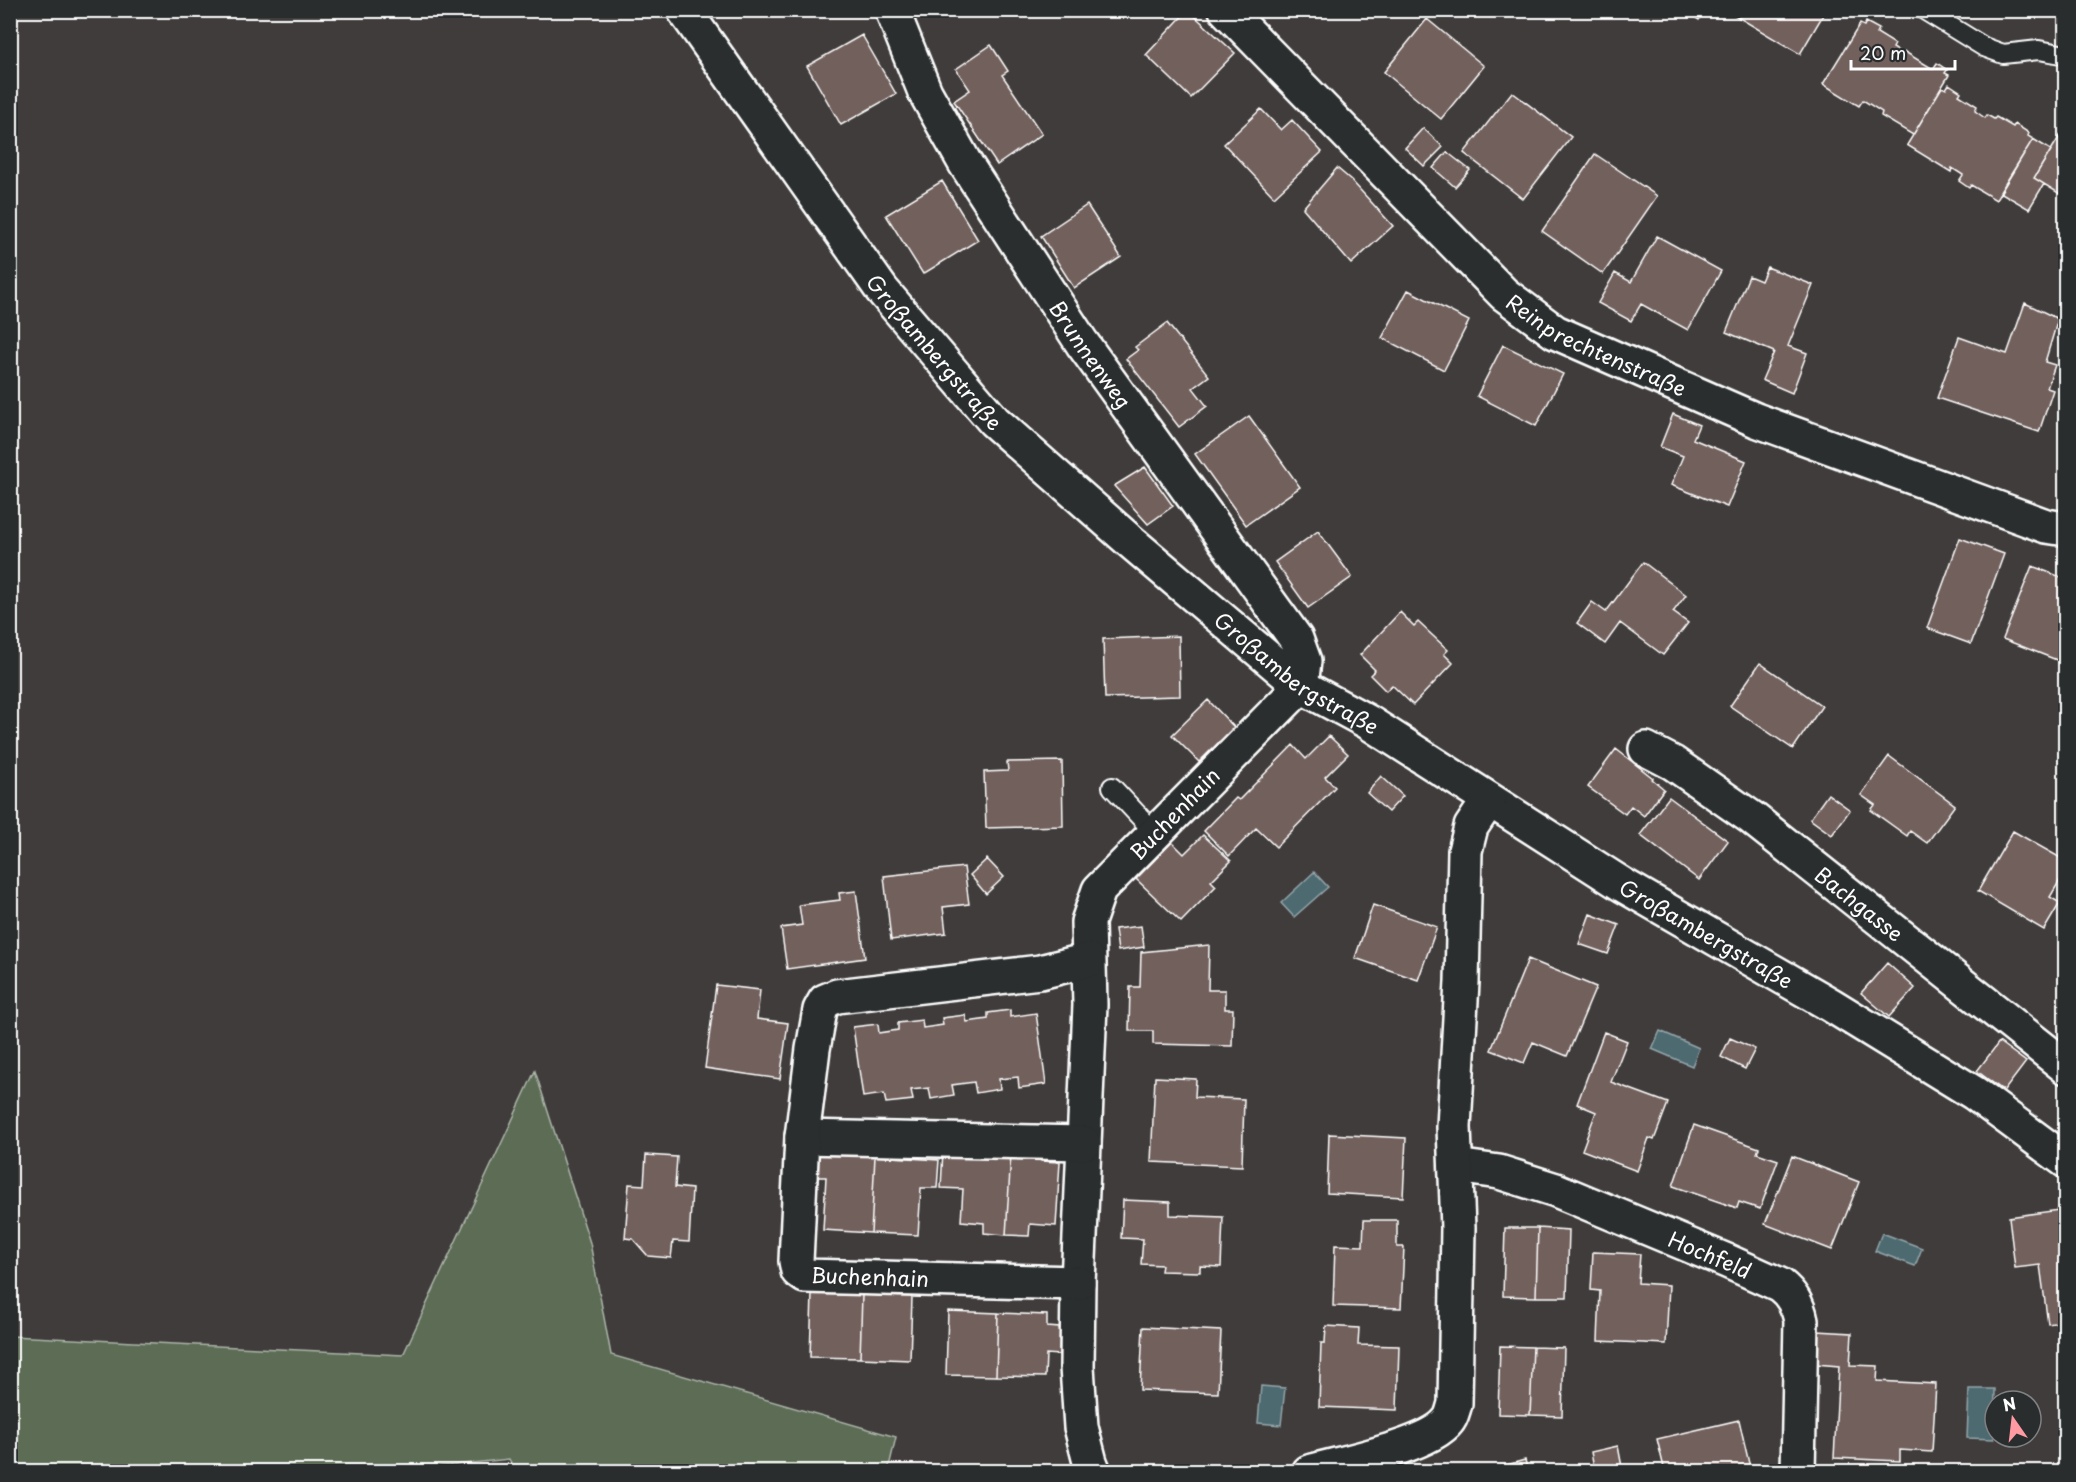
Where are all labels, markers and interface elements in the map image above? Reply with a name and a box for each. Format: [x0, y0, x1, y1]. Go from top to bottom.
scale bar [1851, 33, 1954, 71]
text: 20 m [1860, 39, 1906, 66]
street label: Großambergstraße [859, 267, 1010, 437]
street label: Reinprechtenstraße [1500, 285, 1692, 404]
street label: Brunnenweg [1042, 294, 1140, 415]
street label: Großambergstraße [1208, 604, 1386, 741]
street label: Buchenhain [1122, 759, 1226, 867]
street label: Bachgasse [1808, 858, 1911, 949]
street label: Großambergstraße [1614, 870, 1799, 996]
street label: Hochfeld [1663, 1222, 1757, 1286]
street label: Buchenhain [811, 1258, 929, 1294]
north arrow [1983, 1389, 2043, 1449]
text: N [2000, 1390, 2018, 1417]

